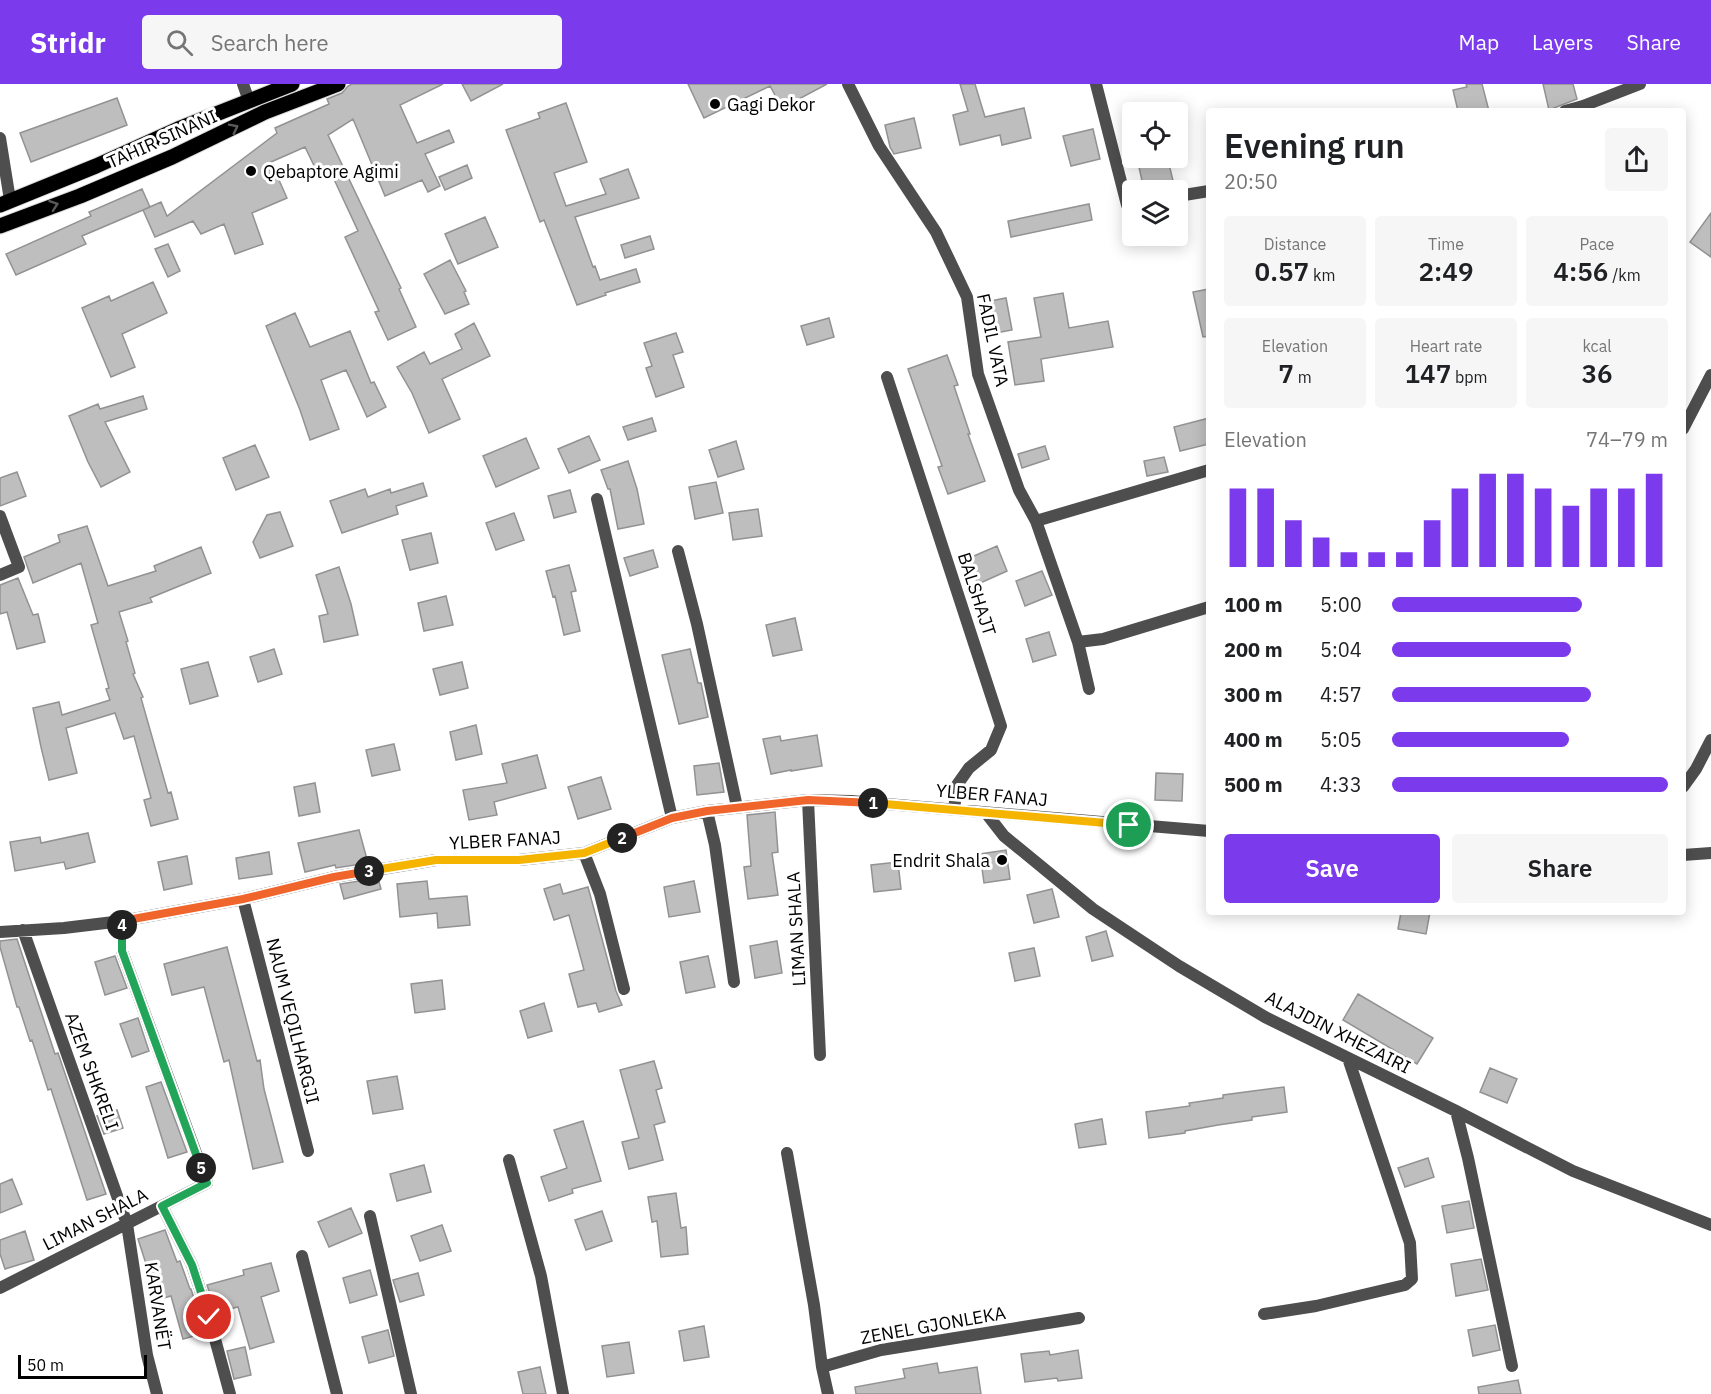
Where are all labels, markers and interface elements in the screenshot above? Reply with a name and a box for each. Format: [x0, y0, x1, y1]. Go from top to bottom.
search box [142, 15, 562, 69]
text: Stridr [30, 24, 106, 61]
icon: search [163, 26, 196, 59]
text: Search here [211, 28, 329, 57]
text: Map [1459, 28, 1499, 56]
text: Layers [1532, 28, 1594, 56]
text: Share [1627, 28, 1681, 56]
place label: Gagi Dekor [727, 93, 816, 116]
marker: Gagi Dekor [708, 97, 722, 111]
map controls [1122, 102, 1188, 246]
button: locate [1122, 102, 1188, 168]
street label: TAHIR SINANI [103, 104, 221, 174]
one-way arrow [227, 124, 238, 136]
text: Evening run [1224, 124, 1405, 167]
button: share [1605, 128, 1668, 191]
place label: Qebaptore Agimi [263, 160, 399, 183]
marker: Qebaptore Agimi [244, 164, 258, 178]
text: 20:50 [1224, 168, 1278, 195]
button: layers [1122, 180, 1188, 246]
one-way arrow [48, 200, 59, 212]
text: Distance [1264, 234, 1326, 254]
text: Time [1428, 234, 1464, 254]
text: Pace [1580, 234, 1614, 254]
text: 0.57 [1255, 254, 1309, 288]
text: 2:49 [1418, 254, 1474, 288]
text: 4:56 [1553, 254, 1608, 288]
text: km [1309, 265, 1335, 285]
text: /km [1608, 265, 1641, 285]
street label: FADIL VATA [972, 291, 1014, 389]
text: Elevation [1262, 336, 1328, 356]
text: Heart rate [1410, 336, 1482, 356]
text: kcal [1582, 336, 1612, 356]
text: 7 [1278, 356, 1294, 390]
text: 147 [1404, 356, 1451, 390]
text: 36 [1581, 356, 1613, 390]
text: m [1294, 367, 1312, 387]
text: bpm [1451, 367, 1488, 387]
text: Elevation [1224, 426, 1307, 453]
text: 74–79 m [1586, 426, 1668, 453]
street label: BALSHAJT [953, 549, 1001, 639]
text: 100 m [1224, 591, 1283, 618]
text: 5:00 [1320, 591, 1362, 618]
text: 200 m [1224, 636, 1283, 663]
text: 5:04 [1320, 636, 1362, 663]
text: 300 m [1224, 681, 1283, 708]
text: 4:57 [1320, 681, 1362, 708]
text: 400 m [1224, 726, 1283, 753]
text: 5:05 [1320, 726, 1362, 753]
text: 500 m [1224, 771, 1283, 798]
text: 4:33 [1320, 771, 1362, 798]
street label: YLBER FANAJ [935, 779, 1049, 811]
pin: 1 [858, 788, 888, 818]
text: 1 [868, 793, 878, 813]
pin [1103, 799, 1154, 850]
icon: arrive [1112, 808, 1145, 841]
pin: 2 [607, 823, 637, 853]
street label: YLBER FANAJ [448, 826, 562, 854]
text: 2 [617, 828, 627, 848]
button: Save [1224, 834, 1440, 903]
button: Share [1452, 834, 1668, 903]
place label: Endrit Shala [892, 849, 990, 872]
marker: Endrit Shala [995, 853, 1009, 867]
pin: 3 [354, 856, 384, 886]
text: 3 [364, 861, 374, 881]
street label: LIMAN SHALA [781, 871, 810, 987]
pin: 4 [107, 910, 137, 940]
text: 4 [117, 915, 127, 935]
street label: NAUM VEQILHARGJI [261, 936, 325, 1106]
street label: ALAJDIN XHEZAIRI [1261, 985, 1415, 1079]
street label: AZEM SHKRELI [60, 1009, 124, 1133]
pin: 5 [186, 1153, 216, 1183]
text: 5 [196, 1158, 206, 1178]
street label: LIMAN SHALA [39, 1182, 152, 1255]
street label: KARVANËT [140, 1260, 176, 1352]
pin [183, 1291, 234, 1342]
icon: check [192, 1300, 225, 1333]
street label: ZENEL GJONLEKA [859, 1301, 1008, 1349]
scale bar [18, 1352, 147, 1380]
text: 50 m [27, 1355, 64, 1375]

